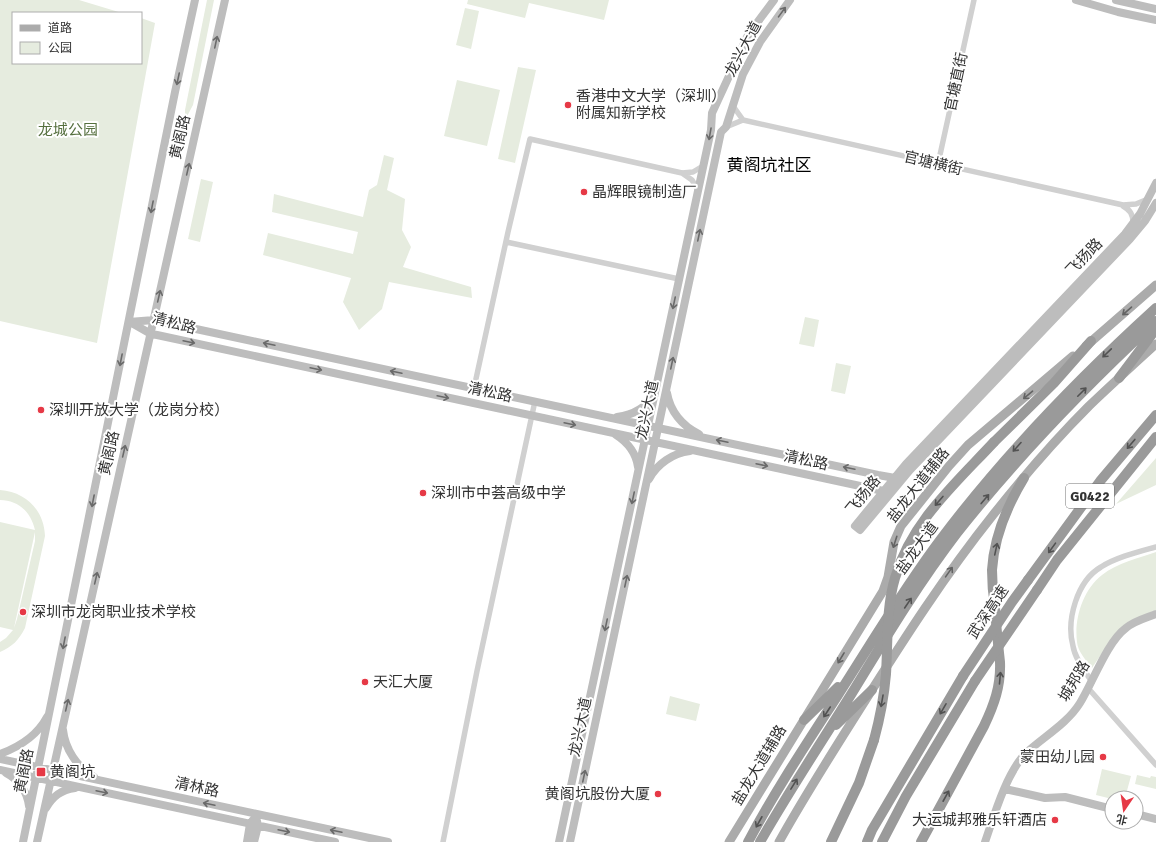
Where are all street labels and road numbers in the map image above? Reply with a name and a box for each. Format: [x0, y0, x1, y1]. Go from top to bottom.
street label: 龙兴大道 [721, 18, 765, 80]
street label: 官塘直街 [941, 51, 971, 113]
street label: 黄阁路 [166, 113, 194, 161]
street label: 官塘横街 [902, 147, 964, 179]
street label: 飞扬路 [1062, 235, 1106, 279]
street label: 清松路 [150, 308, 198, 338]
street label: 清松路 [466, 379, 514, 405]
street label: 龙兴大道 [632, 379, 662, 441]
street label: 黄阁路 [95, 429, 123, 477]
street label: 盐龙大道辅路 [883, 444, 953, 526]
street label: 清松路 [782, 447, 830, 473]
street label: 飞扬路 [842, 472, 884, 518]
road number: G0422 [1066, 484, 1114, 508]
street label: 盐龙大道 [892, 518, 942, 578]
street label: 武深高速 [964, 582, 1012, 642]
street label: 城邦路 [1055, 657, 1093, 705]
street label: 龙兴大道 [565, 696, 595, 758]
street label: 盐龙大道辅路 [728, 722, 790, 808]
street label: 黄阁路 [11, 747, 37, 795]
street label: 清林路 [173, 774, 221, 800]

